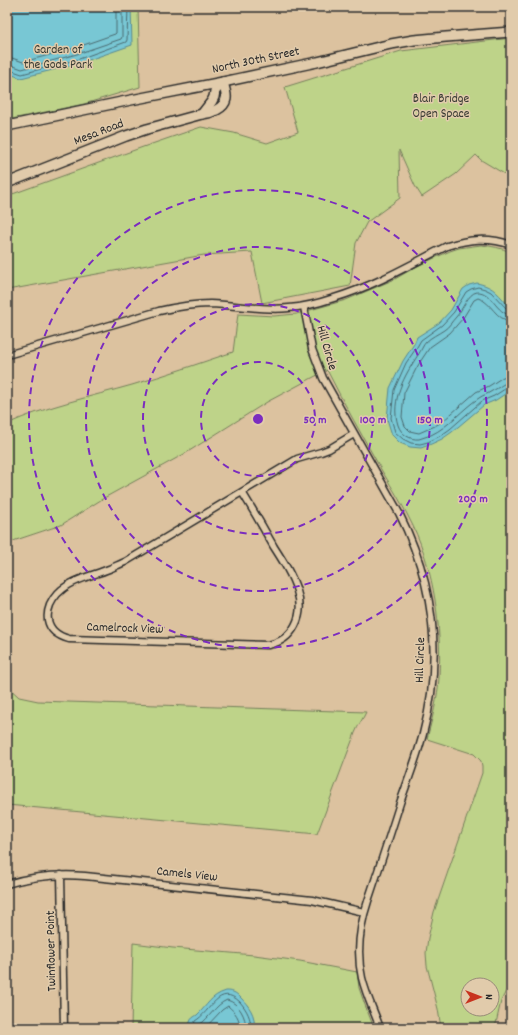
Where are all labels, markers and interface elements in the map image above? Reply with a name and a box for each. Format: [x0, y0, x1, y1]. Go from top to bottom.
park label: Garden of the Gods Park [24, 41, 92, 75]
street label: North 30th Street [211, 42, 302, 80]
park label: Blair Bridge Open Space [413, 90, 470, 124]
street label: Mesa Road [71, 115, 127, 151]
street label: Hill Circle [311, 323, 342, 373]
centre of rings [251, 412, 265, 426]
text: 50 m [303, 412, 327, 429]
text: 100 m [360, 412, 386, 429]
text: 150 m [417, 412, 443, 429]
text: 200 m [458, 491, 488, 508]
street label: Camelrock View [86, 618, 164, 640]
street label: Hill Circle [411, 636, 431, 683]
street label: Camels View [155, 862, 219, 888]
street label: Twinflower Point [42, 910, 62, 992]
north arrow [460, 977, 500, 1017]
text: N [480, 994, 496, 1000]

